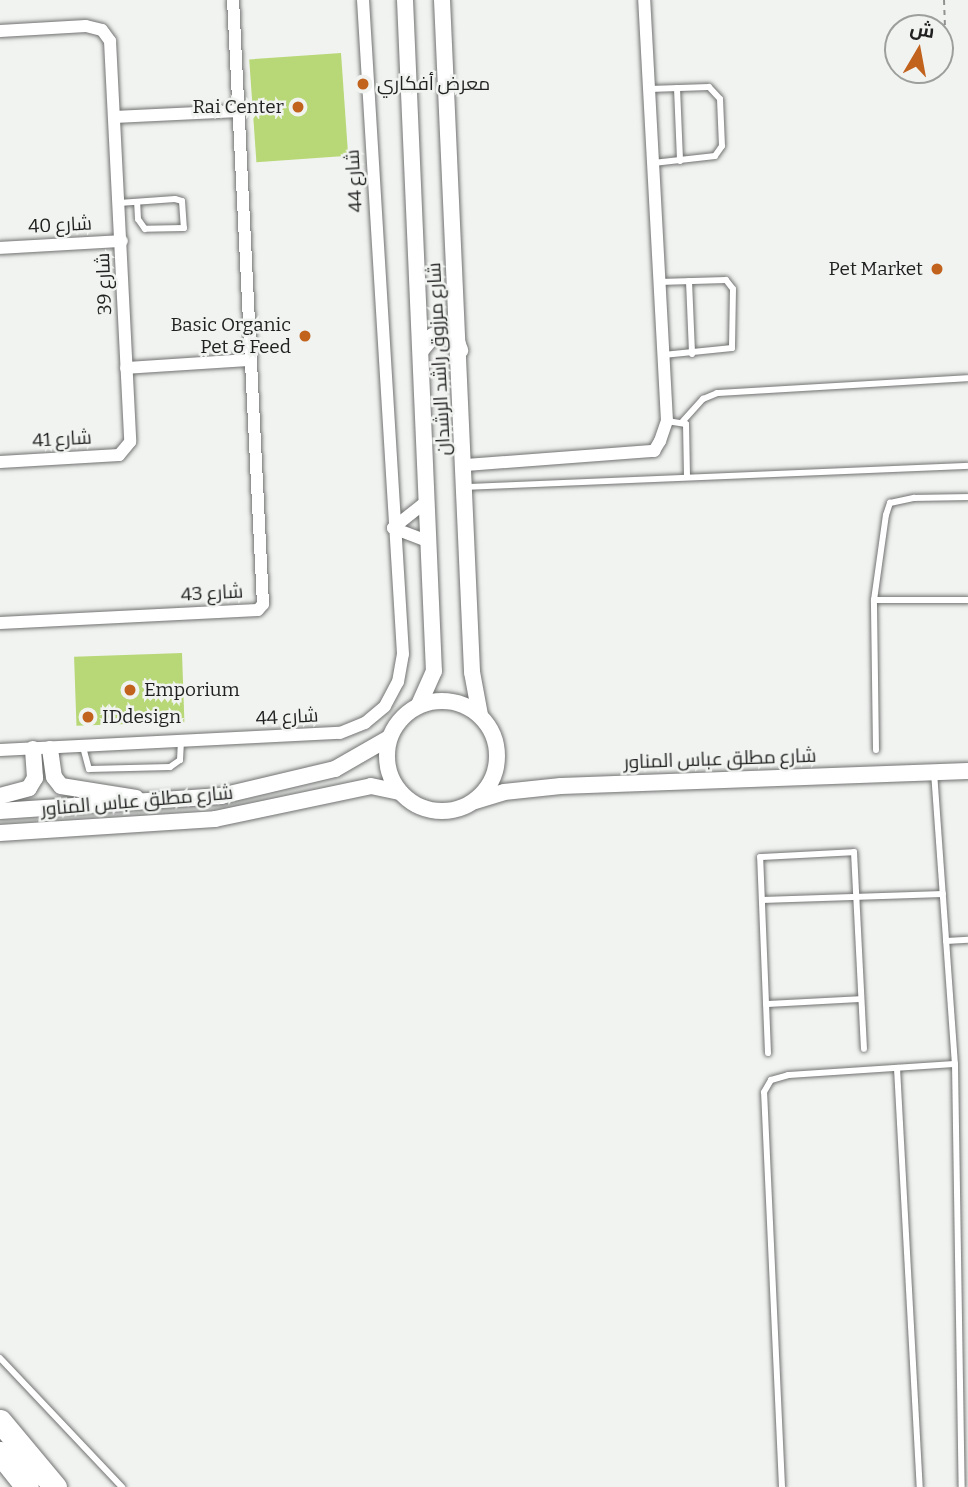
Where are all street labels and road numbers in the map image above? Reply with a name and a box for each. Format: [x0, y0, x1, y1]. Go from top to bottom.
street label: شارع 44 [341, 149, 367, 213]
street label: شارع 40 [28, 212, 92, 238]
street label: شارع 39 [92, 252, 116, 316]
street label: شارع مرزوق راشد الرشدان [423, 262, 455, 456]
street label: شارع 41 [32, 426, 92, 452]
street label: شارع 43 [180, 580, 244, 606]
street label: شارع 44 [255, 704, 319, 730]
street label: شارع مطلق عباس المناور [623, 744, 817, 774]
street label: شارع مطلق عباس المناور [40, 781, 234, 821]

